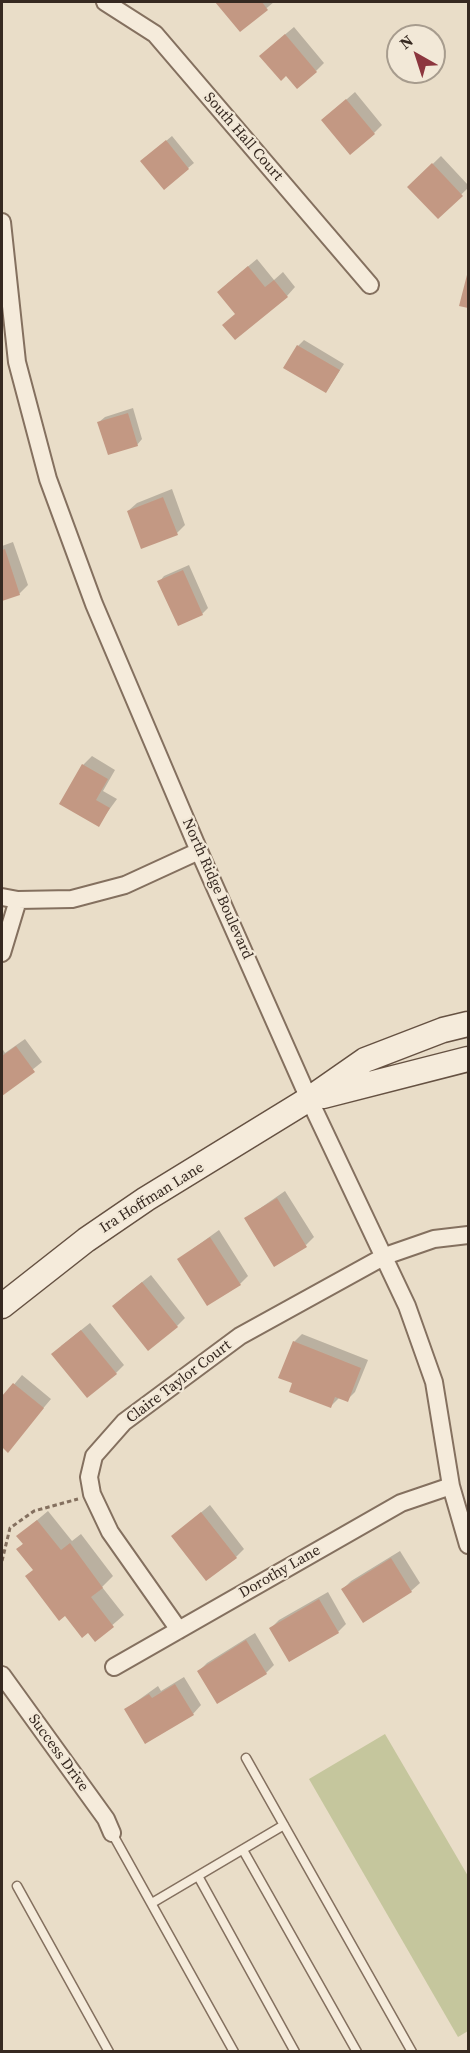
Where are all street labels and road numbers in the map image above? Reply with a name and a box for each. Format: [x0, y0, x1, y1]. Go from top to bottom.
street label: South Hall Court [200, 89, 286, 185]
street label: North Ridge Boulevard [178, 816, 256, 962]
street label: Ira Hoffman Lane [97, 1159, 207, 1237]
street label: Claire Taylor Court [123, 1337, 235, 1427]
street label: Dorothy Lane [236, 1541, 324, 1603]
street label: Success Drive [24, 1711, 92, 1795]

